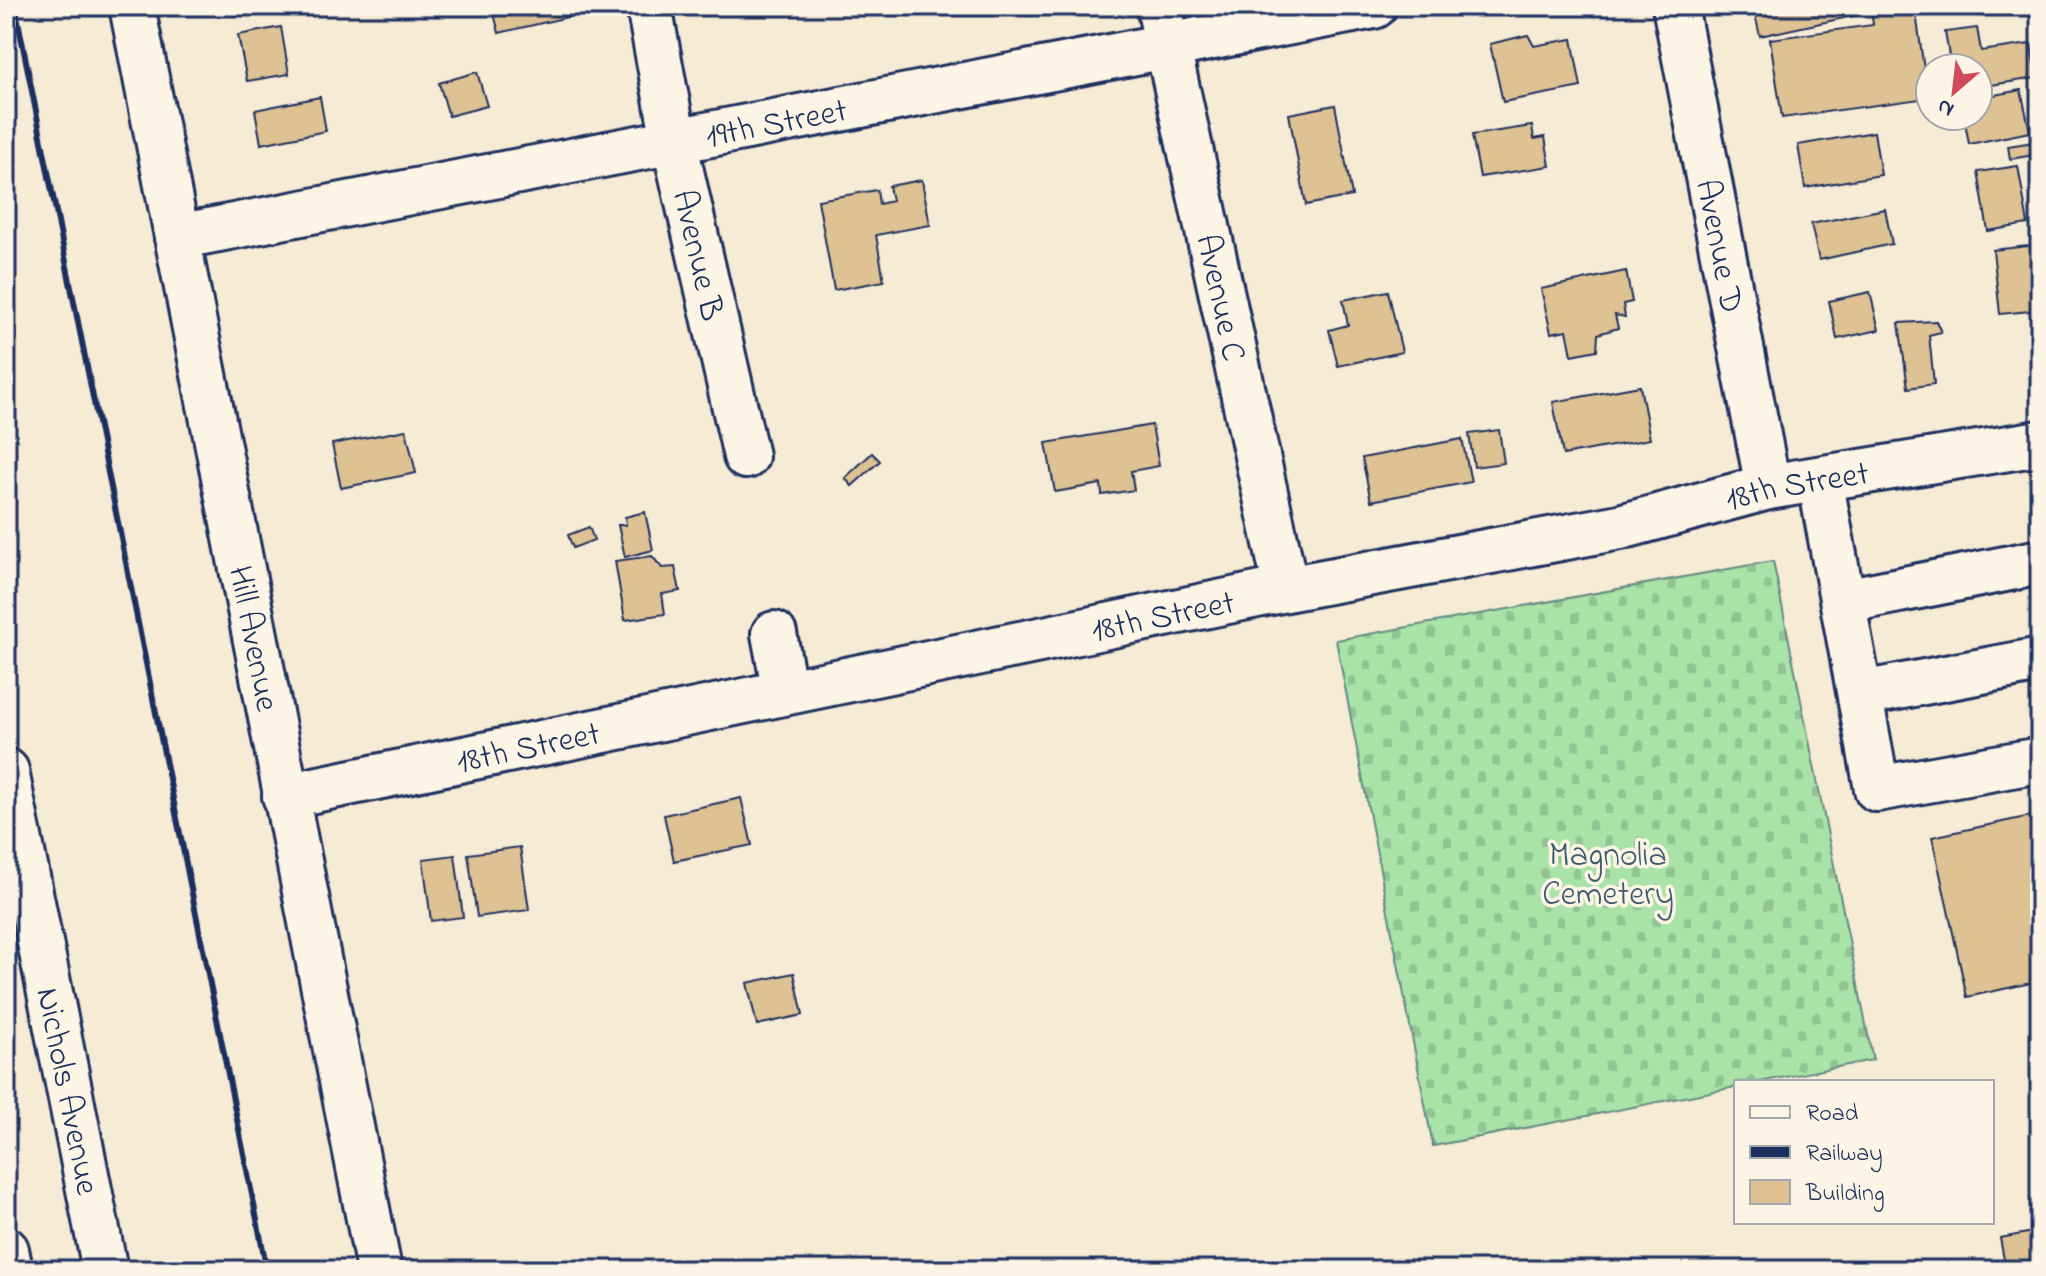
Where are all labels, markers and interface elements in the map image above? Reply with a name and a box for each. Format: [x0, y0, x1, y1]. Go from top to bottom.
north arrow [1914, 52, 1994, 132]
street label: 19th Street [702, 87, 852, 163]
text: N [1932, 89, 1960, 125]
street label: Avenue D [1680, 175, 1755, 317]
street label: Avenue B [657, 185, 735, 326]
street label: Avenue C [1180, 230, 1257, 366]
street label: 18th Street [1720, 450, 1873, 526]
street label: Hill Avenue [213, 562, 290, 717]
street label: 18th Street [1087, 579, 1239, 658]
street label: 18th Street [452, 710, 605, 789]
park label: Magnolia Cemetery [1542, 832, 1674, 921]
street label: Nichols Avenue [21, 984, 111, 1200]
legend [1734, 1080, 1994, 1224]
text: Road [1806, 1097, 1859, 1132]
text: Railway [1806, 1137, 1883, 1173]
text: Building [1805, 1177, 1885, 1212]

